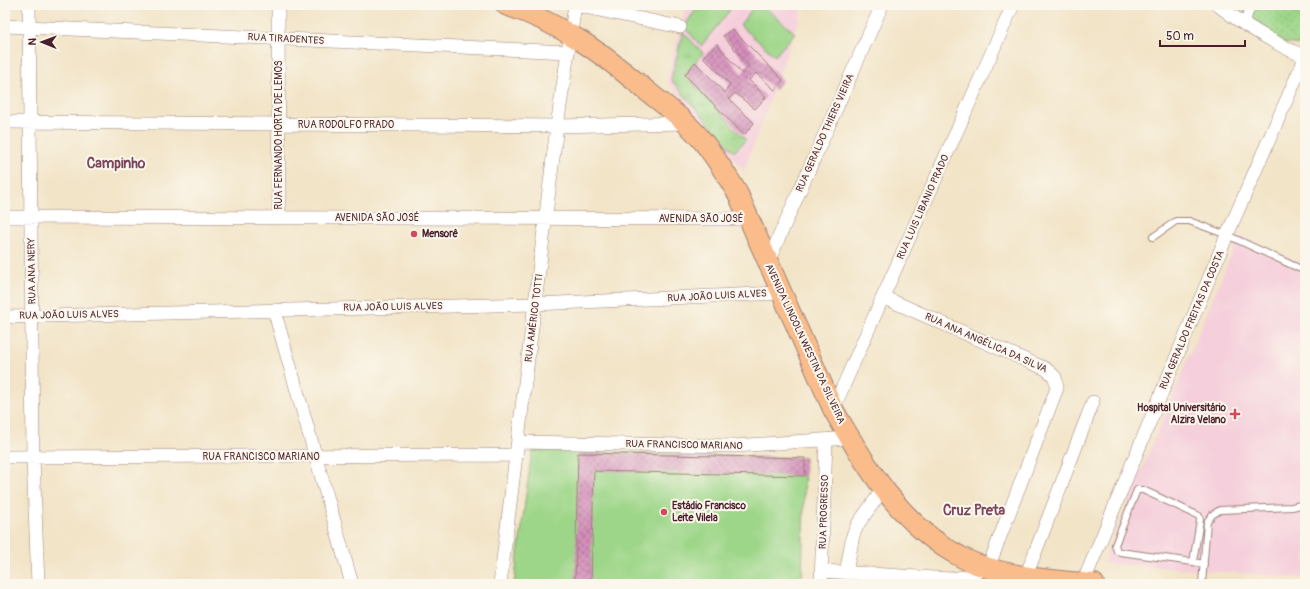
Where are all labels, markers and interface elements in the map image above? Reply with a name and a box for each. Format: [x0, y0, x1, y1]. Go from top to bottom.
north arrow [22, 22, 62, 62]
scale bar [1160, 22, 1245, 48]
text: 50 m [1166, 29, 1194, 44]
street label: RUA TIRADENTES [247, 31, 325, 47]
text: N [26, 37, 39, 46]
street label: RUA FERNANDO HORTA DE LEMOS [273, 60, 285, 210]
street label: RUA GERALDO THIERS VIEIRA [793, 71, 857, 194]
street label: RUA RODOLFO PRADO [298, 119, 394, 131]
street label: RUA LUIS LIBANIO PRADO [894, 153, 952, 261]
district label: Campinho [87, 155, 146, 172]
street label: AVENIDA SÃO JOSÉ [335, 211, 419, 224]
street label: AVENIDA SÃO JOSÉ [659, 212, 743, 225]
place label: Mensorê [422, 228, 459, 240]
marker: Mensorê [409, 229, 419, 239]
street label: RUA ANA NERY [25, 237, 39, 304]
street label: RUA GERALDO FREITAS DA COSTA [1157, 248, 1227, 391]
street label: AVENIDA LINCOLN WESTIN DA SILVEIRA [763, 262, 848, 426]
street label: RUA AMÉRICO TOTTI [522, 273, 545, 363]
street label: RUA JOÃO LUIS ALVES [667, 286, 767, 305]
street label: RUA JOÃO LUIS ALVES [343, 299, 443, 314]
street label: RUA JOÃO LUIS ALVES [19, 307, 119, 322]
street label: RUA ANA ANGÉLICA DA SILVA [923, 310, 1050, 376]
place label: Hospital Universitário Alzira Velano [1137, 402, 1227, 426]
marker: Hospital Universitário Alzira Velano [1229, 408, 1241, 420]
street label: RUA FRANCISCO MARIANO [625, 438, 743, 452]
street label: RUA FRANCISCO MARIANO [202, 451, 320, 463]
street label: RUA PROGRESSO [817, 475, 831, 549]
place label: Estádio Francisco Leite Vilela [672, 500, 747, 524]
district label: Cruz Preta [943, 502, 1006, 519]
marker: Estádio Francisco Leite Vilela [659, 507, 669, 517]

